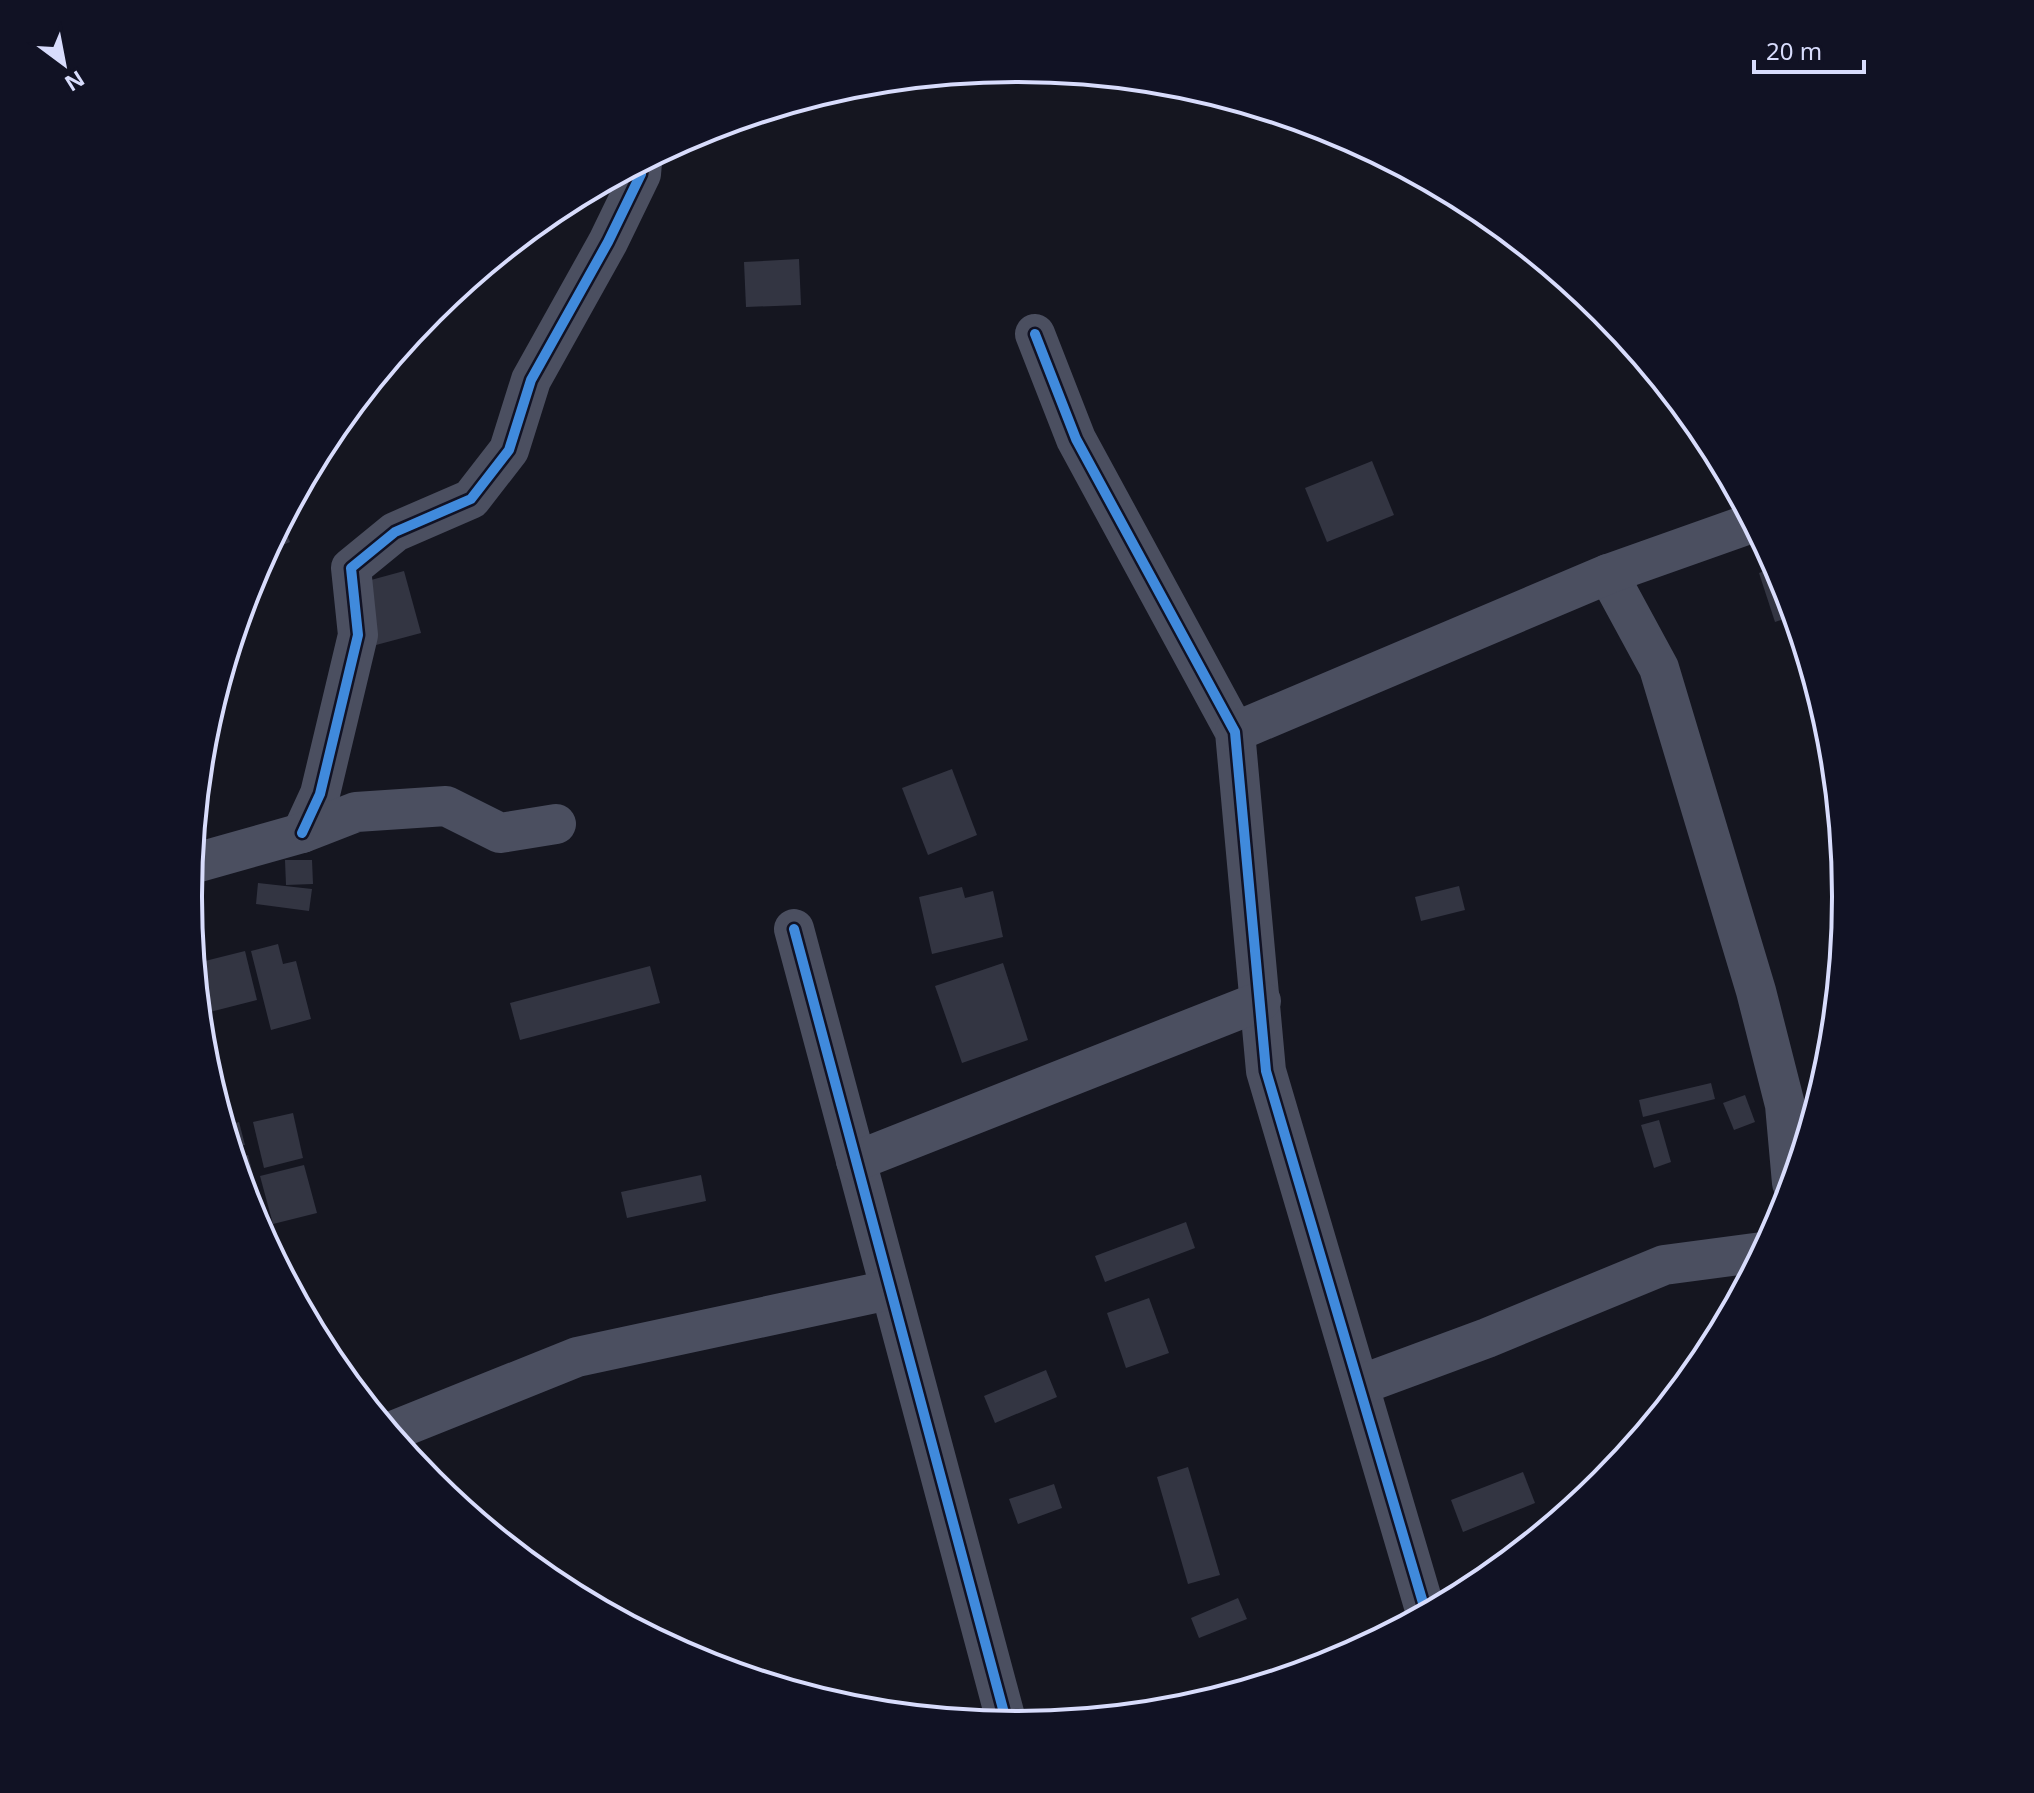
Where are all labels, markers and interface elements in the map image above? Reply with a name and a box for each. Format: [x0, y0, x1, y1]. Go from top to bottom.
north arrow [24, 24, 104, 104]
scale bar [1754, 24, 1864, 74]
text: 20 m [1766, 34, 1822, 67]
text: N [60, 64, 91, 99]

